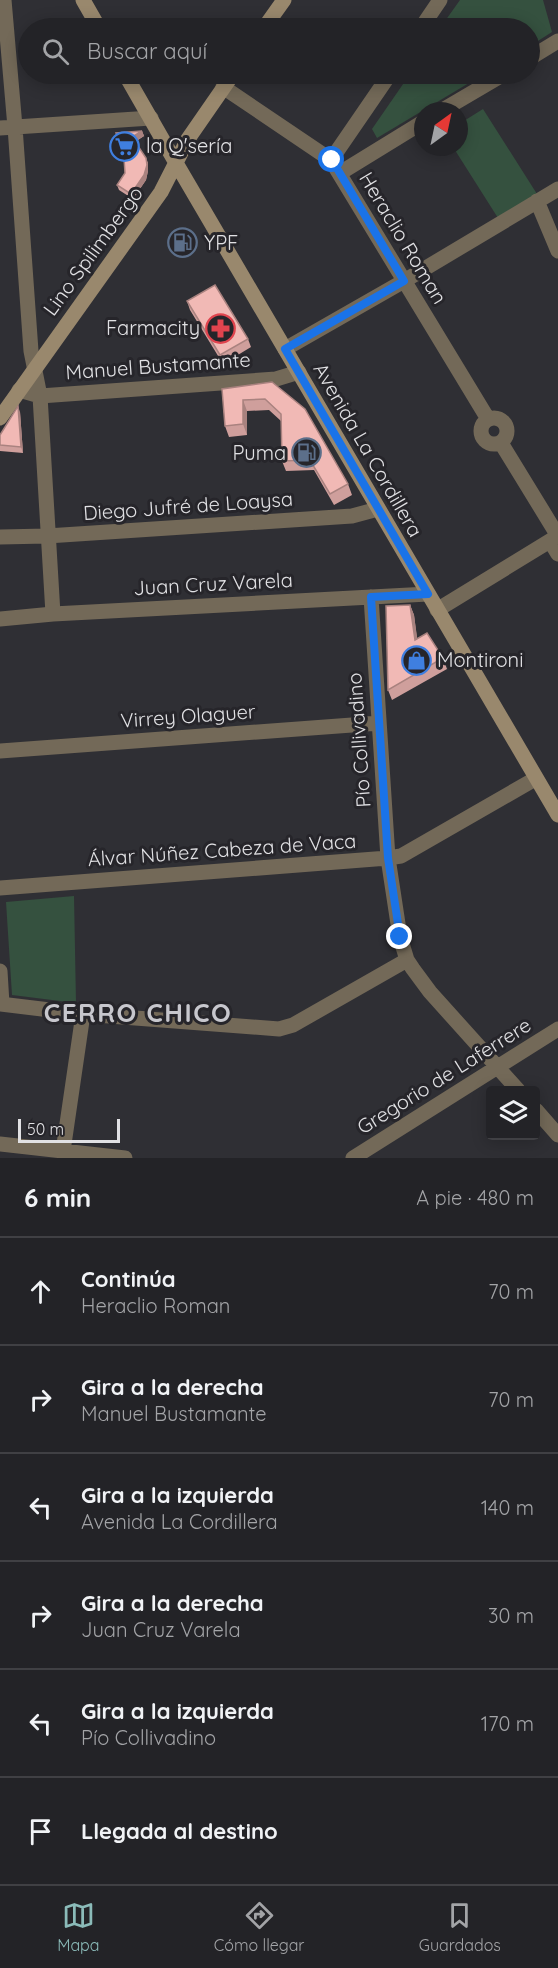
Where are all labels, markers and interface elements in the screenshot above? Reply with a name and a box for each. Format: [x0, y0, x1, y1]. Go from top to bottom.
search box [18, 18, 540, 84]
icon: search [39, 35, 72, 68]
text: Buscar aquí [87, 37, 207, 65]
north arrow [414, 102, 468, 156]
supermarket icon: la Q'sería [109, 130, 141, 162]
place label: la Q'sería [146, 133, 232, 158]
route start [318, 146, 344, 172]
street label: Heraclio Roman [354, 167, 453, 308]
street label: Lino Spilimbergo [37, 181, 148, 320]
fuel station icon: YPF [167, 227, 199, 259]
place label: YPF [204, 230, 238, 255]
pharmacy icon: Farmacity [205, 312, 237, 344]
place label: Farmacity [106, 315, 200, 340]
street label: Manuel Bustamante [65, 347, 251, 384]
street label: Avenida La Cordillera [308, 358, 428, 541]
fuel station icon: Puma [291, 437, 323, 469]
place label: Puma [232, 440, 286, 465]
street label: Diego Jufré de Loaysa [82, 486, 294, 525]
street label: Juan Cruz Varela [133, 567, 293, 600]
shop icon: Montironi [400, 644, 432, 676]
place label: Montironi [437, 647, 523, 672]
street label: Pío Collivadino [341, 672, 376, 808]
street label: Virrey Olaguer [120, 698, 257, 733]
street label: Álvar Núñez Cabeza de Vaca [87, 828, 357, 871]
route end [386, 923, 412, 949]
district label: CERRO CHICO [44, 996, 232, 1029]
street label: Gregorio de Laferrere [352, 1012, 535, 1139]
map controls [486, 1086, 540, 1140]
button: layers [486, 1086, 540, 1140]
scale bar [18, 1116, 120, 1144]
text: 50 m [27, 1119, 64, 1139]
text: 6 min [24, 1181, 91, 1214]
text: A pie · 480 m [416, 1185, 534, 1210]
text: Continúa [81, 1265, 176, 1293]
icon: ahead [24, 1275, 57, 1308]
text: 70 m [488, 1279, 534, 1304]
text: Heraclio Roman [81, 1293, 230, 1318]
text: Gira a la derecha [81, 1373, 264, 1401]
icon: right [24, 1383, 57, 1416]
text: 70 m [488, 1387, 534, 1412]
text: Manuel Bustamante [81, 1401, 267, 1426]
text: Gira a la izquierda [81, 1481, 274, 1509]
icon: left [24, 1491, 57, 1524]
text: 140 m [481, 1495, 534, 1520]
text: Avenida La Cordillera [81, 1509, 278, 1534]
text: Gira a la derecha [81, 1589, 264, 1617]
icon: right [24, 1599, 57, 1632]
text: 30 m [488, 1603, 534, 1628]
text: Juan Cruz Varela [81, 1617, 241, 1642]
text: Gira a la izquierda [81, 1697, 274, 1725]
icon: left [24, 1707, 57, 1740]
text: 170 m [481, 1711, 534, 1736]
text: Pío Collivadino [81, 1725, 216, 1750]
icon: arrive [24, 1815, 57, 1848]
text: Llegada al destino [81, 1817, 278, 1845]
tab: Mapa [57, 1899, 100, 1955]
tab: Cómo llegar [214, 1899, 305, 1955]
tab: Guardados [419, 1899, 501, 1955]

